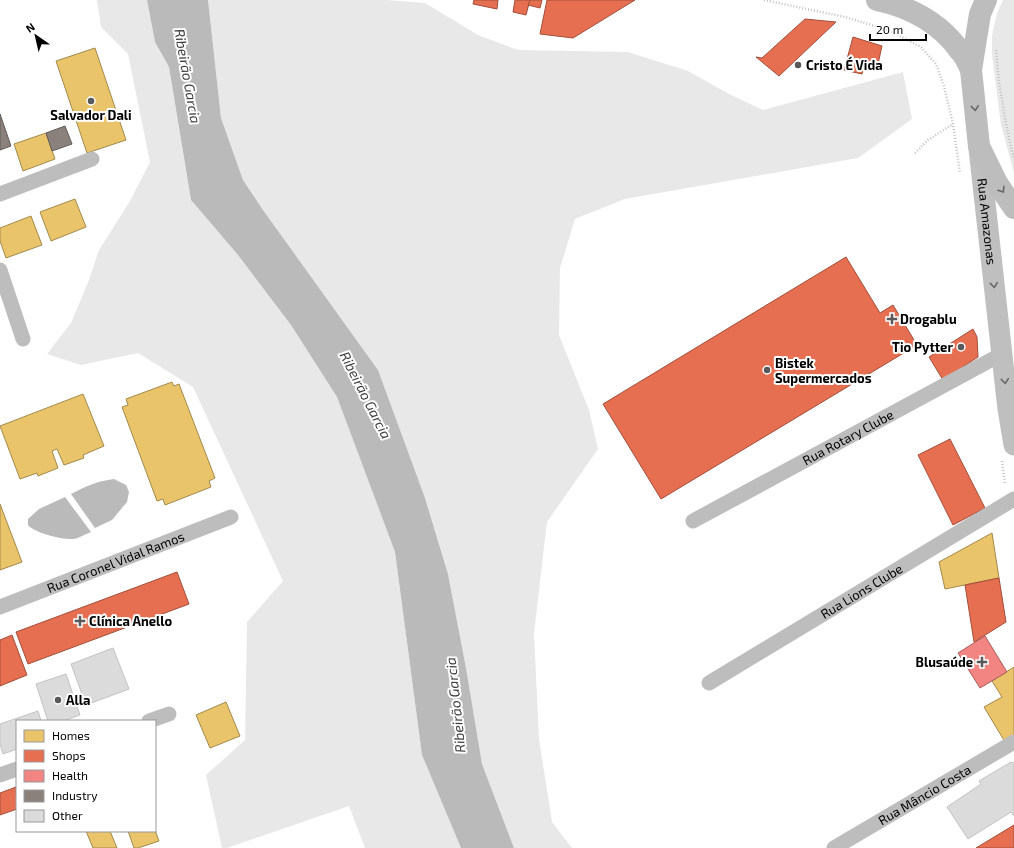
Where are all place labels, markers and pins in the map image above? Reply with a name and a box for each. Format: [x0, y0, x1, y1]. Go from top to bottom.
place label: Cristo É Vida [806, 56, 883, 73]
marker: Cristo É Vida [793, 60, 803, 70]
marker: Salvador Dali [86, 96, 96, 106]
place label: Salvador Dali [50, 107, 132, 123]
place label: Drogablu [900, 311, 957, 327]
marker: Drogablu [887, 314, 897, 324]
place label: Tio Pytter [892, 339, 953, 355]
marker: Tio Pytter [956, 342, 966, 352]
place label: Bistek Supermercados [775, 355, 872, 386]
marker: Bistek Supermercados [762, 365, 772, 375]
place label: Clínica Anello [89, 613, 173, 629]
marker: Clínica Anello [74, 615, 86, 627]
place label: Blusaúde [916, 654, 973, 670]
marker: Blusaúde [976, 656, 988, 668]
place label: Alla [66, 692, 90, 708]
marker: Alla [53, 695, 63, 705]

